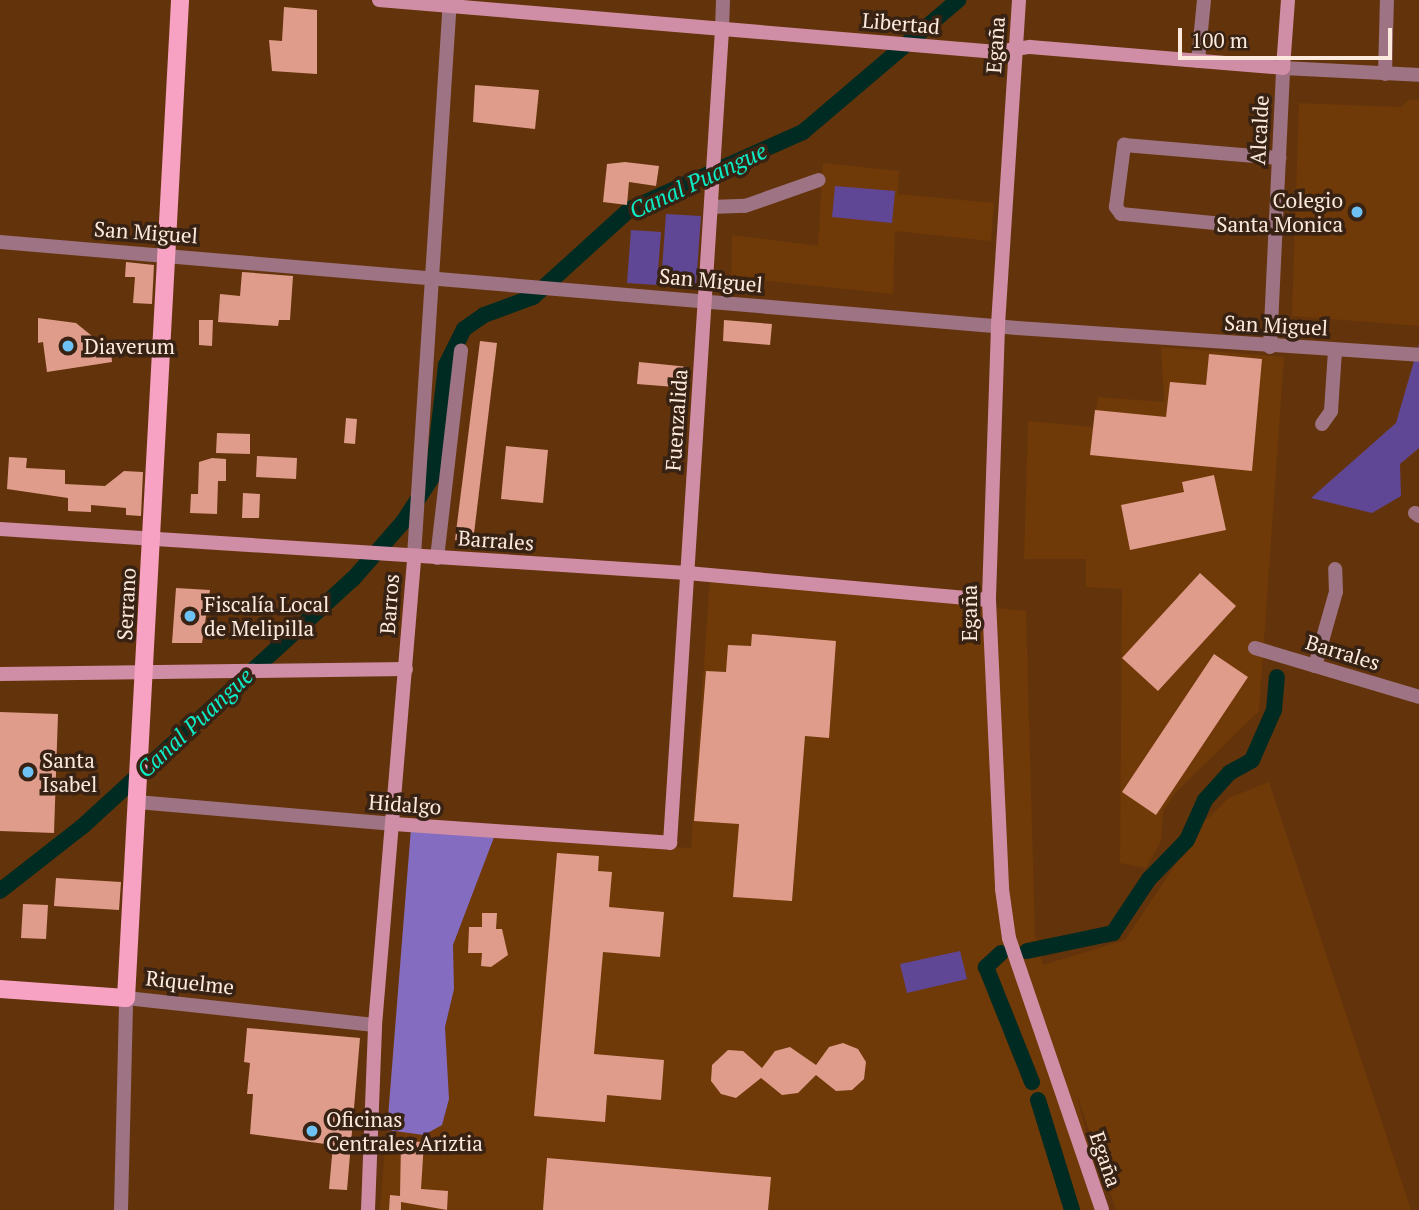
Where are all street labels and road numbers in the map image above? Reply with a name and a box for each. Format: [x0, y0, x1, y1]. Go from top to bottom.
street label: Libertad [861, 7, 941, 39]
street label: Egaña [980, 16, 1010, 74]
street label: Alcalde [1245, 95, 1273, 165]
street label: San Miguel [93, 216, 199, 248]
street label: San Miguel [658, 263, 764, 297]
street label: San Miguel [1223, 310, 1329, 340]
street label: Fuenzalida [660, 368, 692, 472]
street label: Barrales [457, 525, 535, 555]
street label: Serrano [112, 567, 140, 641]
street label: Barros [374, 573, 404, 635]
street label: Egaña [956, 585, 982, 641]
street label: Barrales [1303, 629, 1383, 675]
street label: Hidalgo [368, 789, 442, 819]
street label: Riquelme [145, 965, 235, 999]
street label: Egaña [1085, 1128, 1127, 1190]

